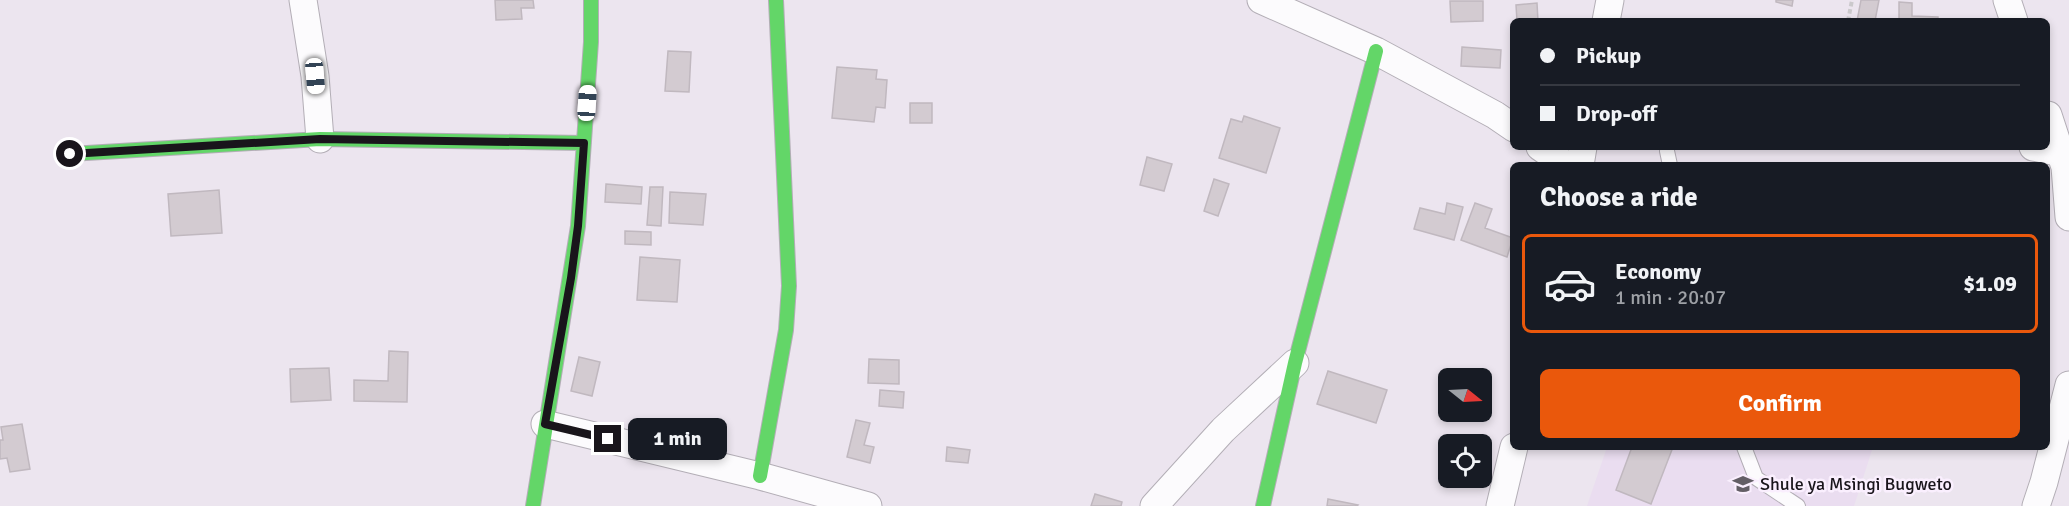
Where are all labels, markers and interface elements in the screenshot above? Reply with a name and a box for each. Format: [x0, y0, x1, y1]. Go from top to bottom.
text: Pickup [1576, 42, 1641, 69]
car [304, 57, 326, 95]
car [577, 84, 597, 122]
text: Drop-off [1576, 100, 1657, 127]
route start [56, 140, 83, 167]
text: Choose a ride [1540, 181, 1698, 214]
icon: car [1543, 257, 1597, 311]
text: Economy [1615, 258, 1701, 285]
text: $1.09 [1963, 270, 2017, 297]
text: 1 min · 20:07 [1615, 285, 1726, 310]
north arrow [1438, 368, 1492, 422]
map controls [1438, 368, 1492, 488]
button: Confirm [1540, 369, 2020, 438]
callout: 1 min [629, 418, 728, 460]
route end [594, 425, 621, 452]
text: 1 min [653, 426, 702, 451]
button: locate [1438, 434, 1492, 488]
school or university icon: Shule ya Msingi Bugweto [1731, 472, 1755, 496]
place label: Shule ya Msingi Bugweto [1760, 473, 1952, 495]

